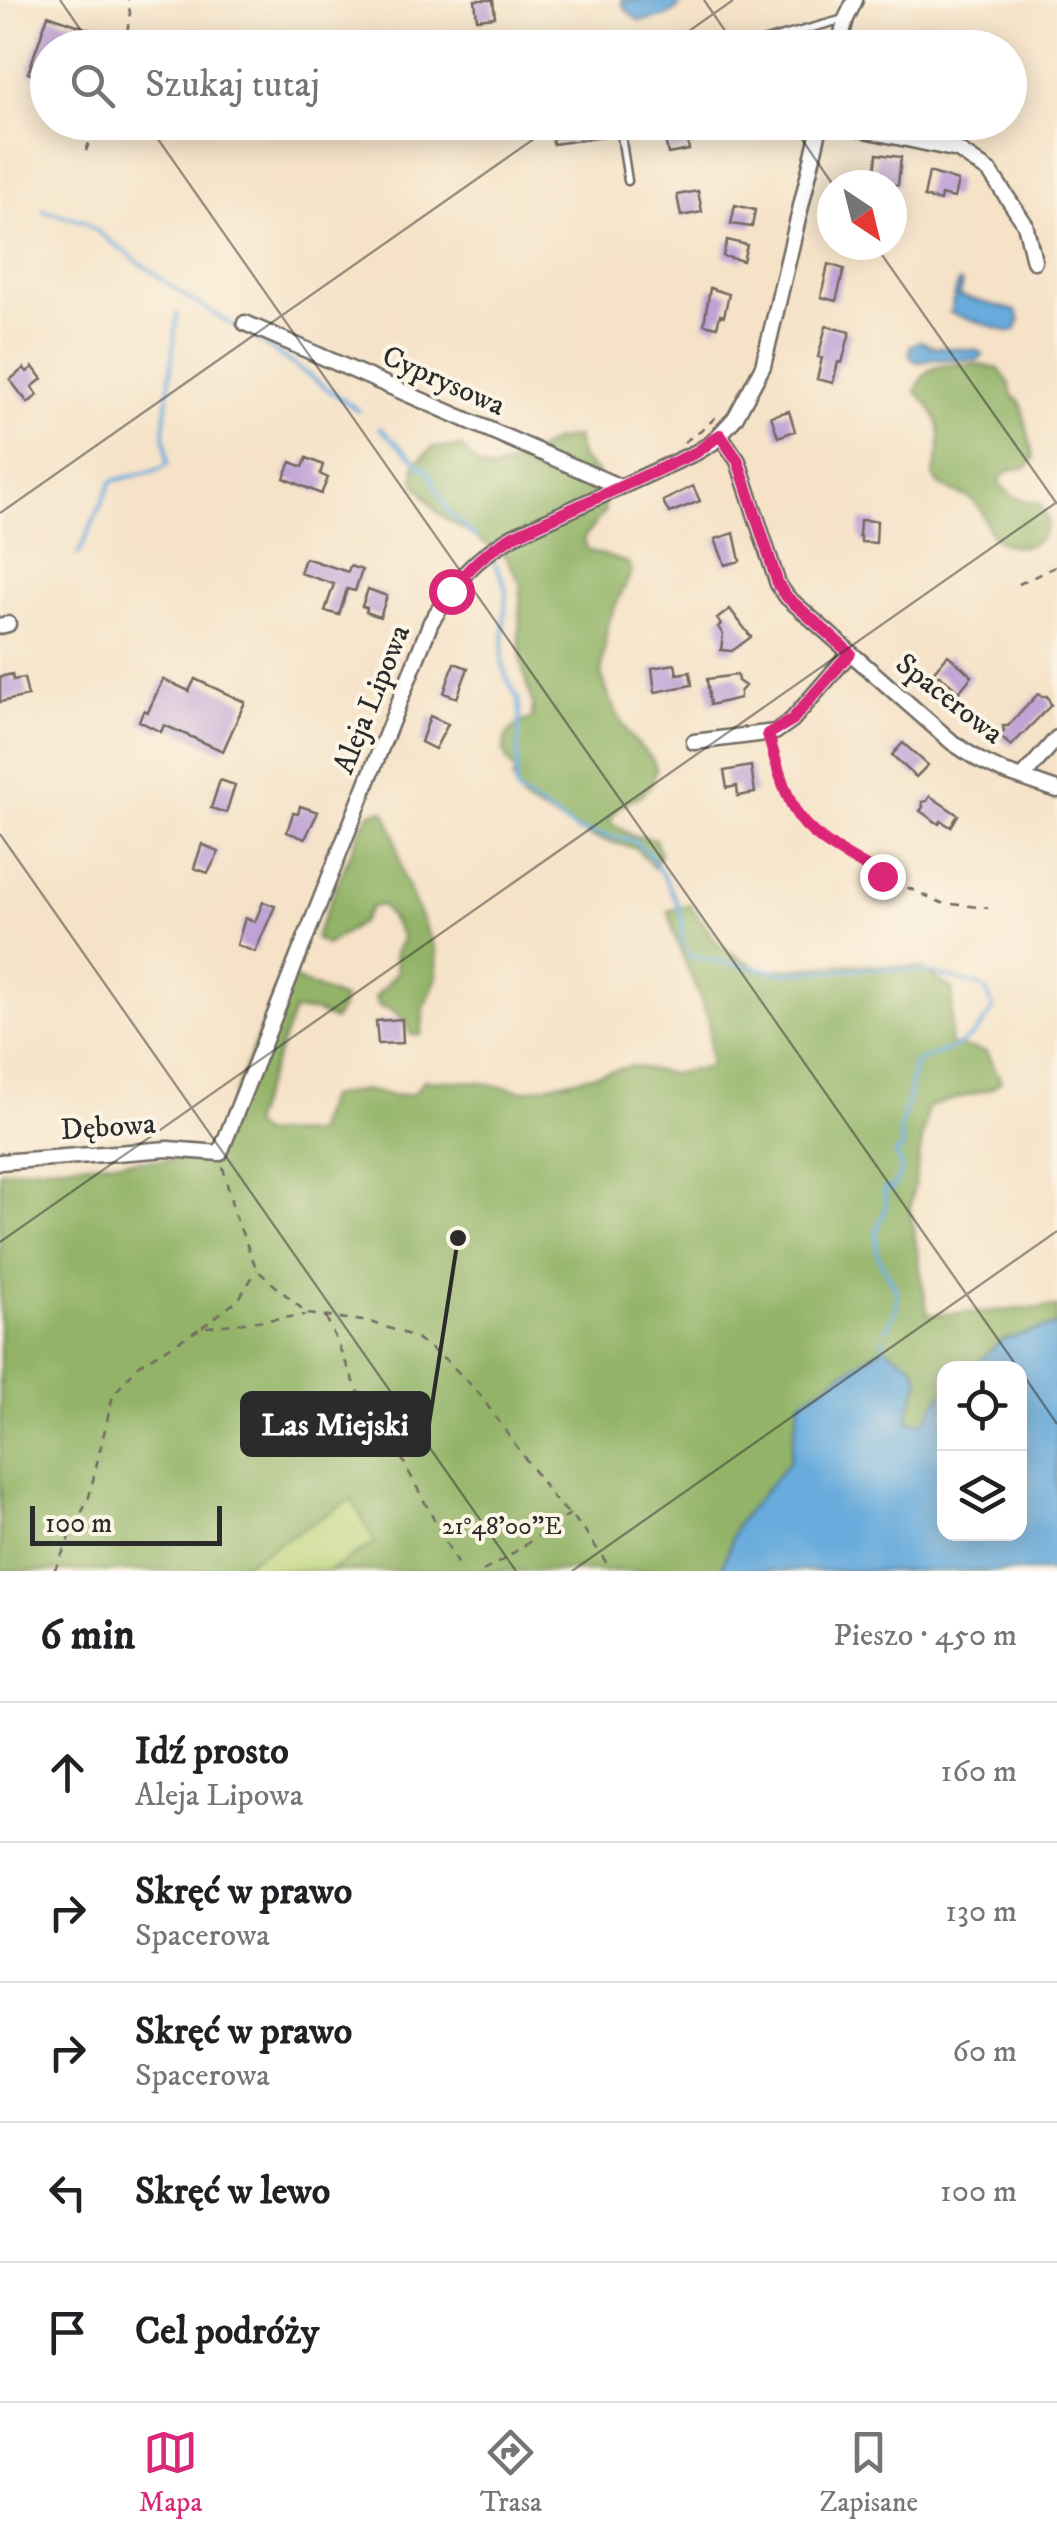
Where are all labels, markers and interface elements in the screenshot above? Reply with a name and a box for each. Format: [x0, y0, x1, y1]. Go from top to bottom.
search box [30, 30, 1027, 140]
icon: search [65, 58, 120, 113]
text: Szukaj tutaj [145, 61, 320, 109]
north arrow [817, 170, 907, 260]
street label: Cyprysowa [376, 338, 511, 425]
route start [429, 569, 475, 615]
street label: Aleja Lipowa [326, 619, 419, 780]
street label: Spacerowa [888, 646, 1011, 753]
route end [860, 854, 906, 900]
street label: Dębowa [59, 1106, 157, 1149]
map controls [937, 1361, 1027, 1541]
button: locate [937, 1361, 1027, 1451]
callout: Las Miejski [242, 1393, 429, 1455]
text: Las Miejski [261, 1406, 409, 1446]
button: layers [937, 1451, 1027, 1541]
scale bar [30, 1501, 222, 1546]
text: 100 m [45, 1506, 112, 1541]
text: 21°48'00"E [442, 1511, 562, 1542]
text: 6 min [40, 1610, 135, 1662]
text: Pieszo · 450 m [833, 1616, 1017, 1656]
text: Idź prosto [135, 1728, 289, 1776]
icon: ahead [40, 1745, 95, 1800]
text: 160 m [941, 1752, 1017, 1792]
text: Aleja Lipowa [135, 1776, 303, 1816]
text: Skręć w prawo [135, 1868, 352, 1916]
icon: right [40, 1885, 95, 1940]
text: 130 m [945, 1892, 1017, 1932]
text: Spacerowa [135, 1916, 270, 1956]
text: Skręć w prawo [135, 2008, 352, 2056]
icon: right [40, 2025, 95, 2080]
text: 60 m [952, 2032, 1017, 2072]
text: Spacerowa [135, 2056, 270, 2096]
icon: left [40, 2165, 95, 2220]
text: Skręć w lewo [135, 2168, 330, 2216]
text: 100 m [940, 2172, 1017, 2212]
icon: arrive [40, 2305, 95, 2360]
text: Cel podróży [135, 2308, 319, 2356]
tab: Mapa [139, 2425, 202, 2520]
tab: Trasa [480, 2425, 542, 2520]
tab: Zapisane [820, 2425, 918, 2520]

